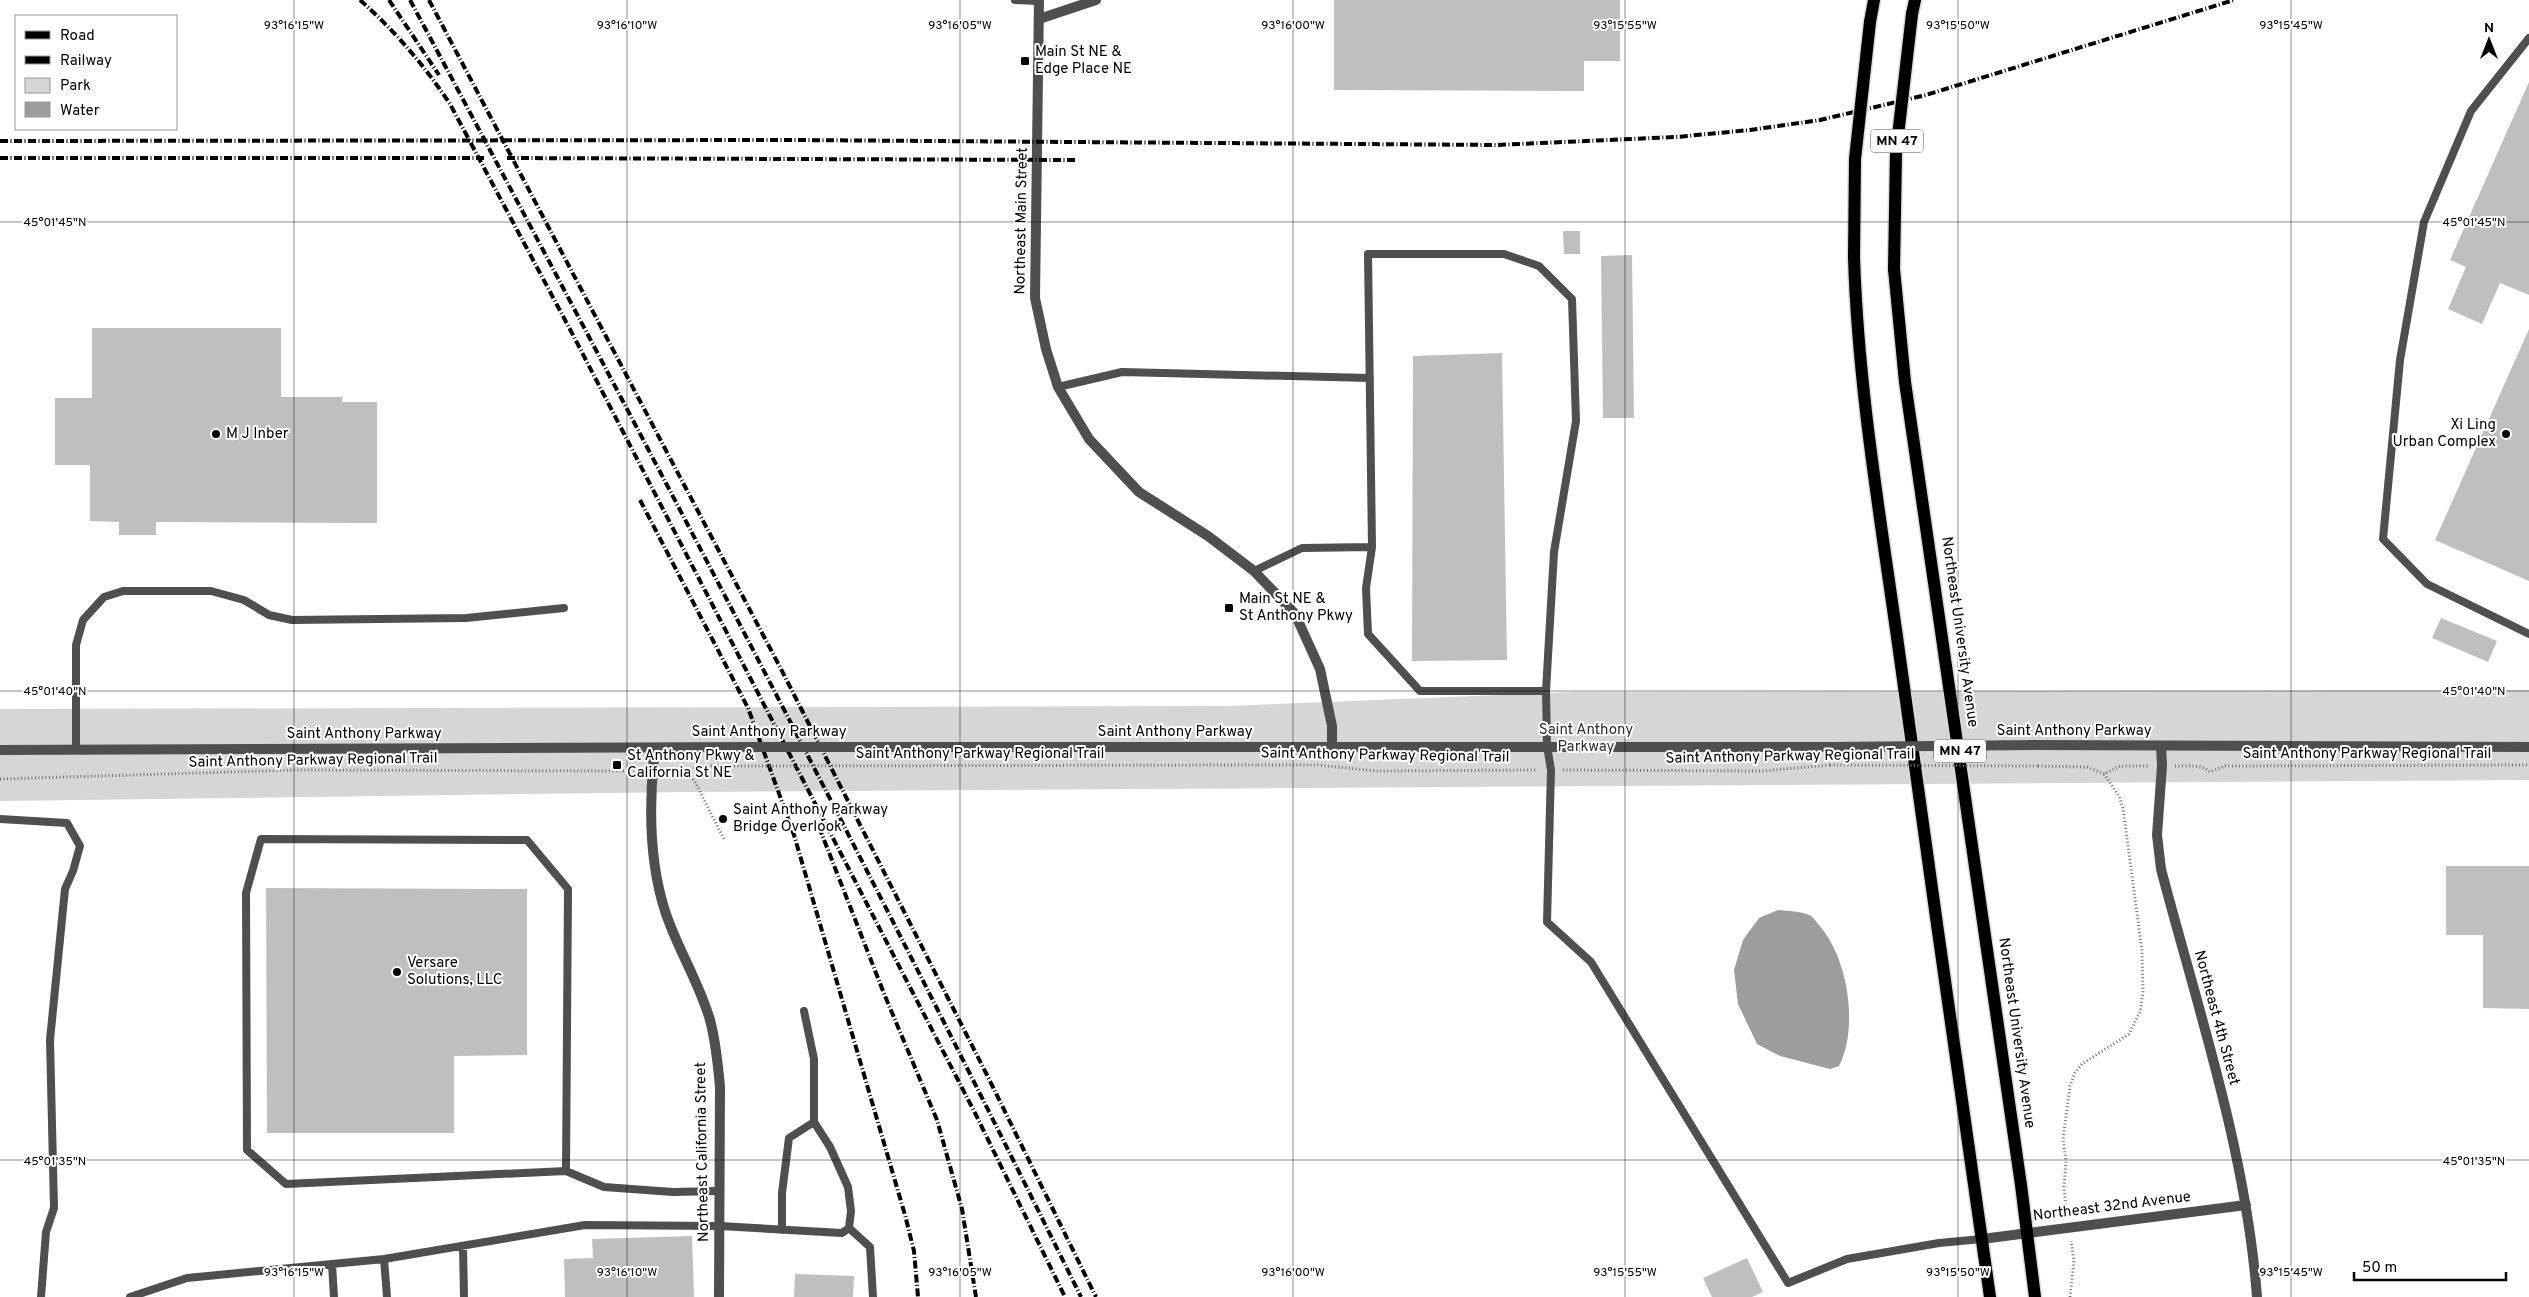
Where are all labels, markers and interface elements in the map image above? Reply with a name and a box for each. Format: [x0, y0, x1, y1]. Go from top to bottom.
legend [15, 15, 178, 130]
north arrow [2464, 15, 2514, 65]
text: 93°16'15"W [264, 18, 324, 34]
text: 93°16'10"W [597, 18, 657, 34]
text: 93°16'05"W [928, 18, 992, 34]
text: 93°16'00"W [1261, 18, 1325, 34]
text: 93°15'55"W [1593, 18, 1657, 34]
text: 93°15'50"W [1926, 18, 1990, 34]
text: 93°15'45"W [2259, 18, 2323, 34]
text: N [2484, 20, 2494, 37]
text: Road [60, 27, 95, 46]
place label: Main St NE & Edge Place NE [1035, 43, 1132, 79]
text: Railway [60, 52, 112, 71]
marker: Main St NE & Edge Place NE [1019, 55, 1031, 67]
text: Park [60, 77, 91, 96]
text: Water [60, 102, 100, 121]
road number: MN 47 [1871, 130, 1923, 152]
street label: Northeast Main Street [1011, 147, 1033, 295]
text: 45°01'45"N [24, 215, 86, 231]
text: 45°01'45"N [2443, 215, 2505, 231]
place label: Xi Ling Urban Complex [2392, 416, 2496, 452]
place label: M J Inber [226, 425, 289, 444]
marker: M J Inber [210, 428, 222, 440]
marker: Xi Ling Urban Complex [2500, 428, 2512, 440]
street label: Northeast University Avenue [1936, 535, 1982, 729]
place label: Main St NE & St Anthony Pkwy [1239, 590, 1353, 626]
marker: Main St NE & St Anthony Pkwy [1223, 602, 1235, 614]
text: 45°01'40"N [23, 684, 87, 700]
text: 45°01'40"N [2442, 684, 2506, 700]
park label: Saint Anthony Parkway [1539, 721, 1633, 757]
street label: Saint Anthony Parkway [1996, 722, 2152, 741]
street label: Saint Anthony Parkway [691, 723, 847, 742]
street label: Saint Anthony Parkway [1097, 723, 1253, 742]
street label: Saint Anthony Parkway [286, 725, 442, 744]
road number: MN 47 [1934, 739, 1986, 762]
street label: Saint Anthony Parkway Regional Trail [1260, 744, 1510, 768]
street label: Saint Anthony Parkway Regional Trail [855, 745, 1105, 764]
street label: Saint Anthony Parkway Regional Trail [1665, 745, 1915, 769]
street label: Saint Anthony Parkway Regional Trail [2242, 745, 2492, 764]
place label: St Anthony Pkwy & California St NE [627, 747, 755, 783]
street label: Saint Anthony Parkway Regional Trail [188, 749, 438, 773]
marker: St Anthony Pkwy & California St NE [611, 759, 623, 771]
place label: Saint Anthony Parkway Bridge Overlook [733, 801, 888, 837]
marker: Saint Anthony Parkway Bridge Overlook [717, 813, 729, 825]
street label: Northeast University Avenue [1993, 936, 2039, 1130]
street label: Northeast 4th Street [2189, 948, 2243, 1088]
place label: Versare Solutions, LLC [407, 954, 503, 990]
marker: Versare Solutions, LLC [391, 966, 403, 978]
street label: Northeast California Street [692, 1062, 714, 1242]
text: 45°01'35"N [24, 1154, 86, 1170]
text: 45°01'35"N [2443, 1154, 2505, 1170]
street label: Northeast 32nd Avenue [2032, 1188, 2192, 1226]
scale bar [2354, 1250, 2506, 1282]
text: 50 m [2362, 1259, 2397, 1278]
text: 93°16'15"W [264, 1265, 324, 1281]
text: 93°16'10"W [597, 1265, 657, 1281]
text: 93°16'05"W [928, 1265, 992, 1281]
text: 93°16'00"W [1261, 1265, 1325, 1281]
text: 93°15'55"W [1593, 1265, 1657, 1281]
text: 93°15'50"W [1926, 1265, 1990, 1281]
text: 93°15'45"W [2259, 1265, 2323, 1281]

